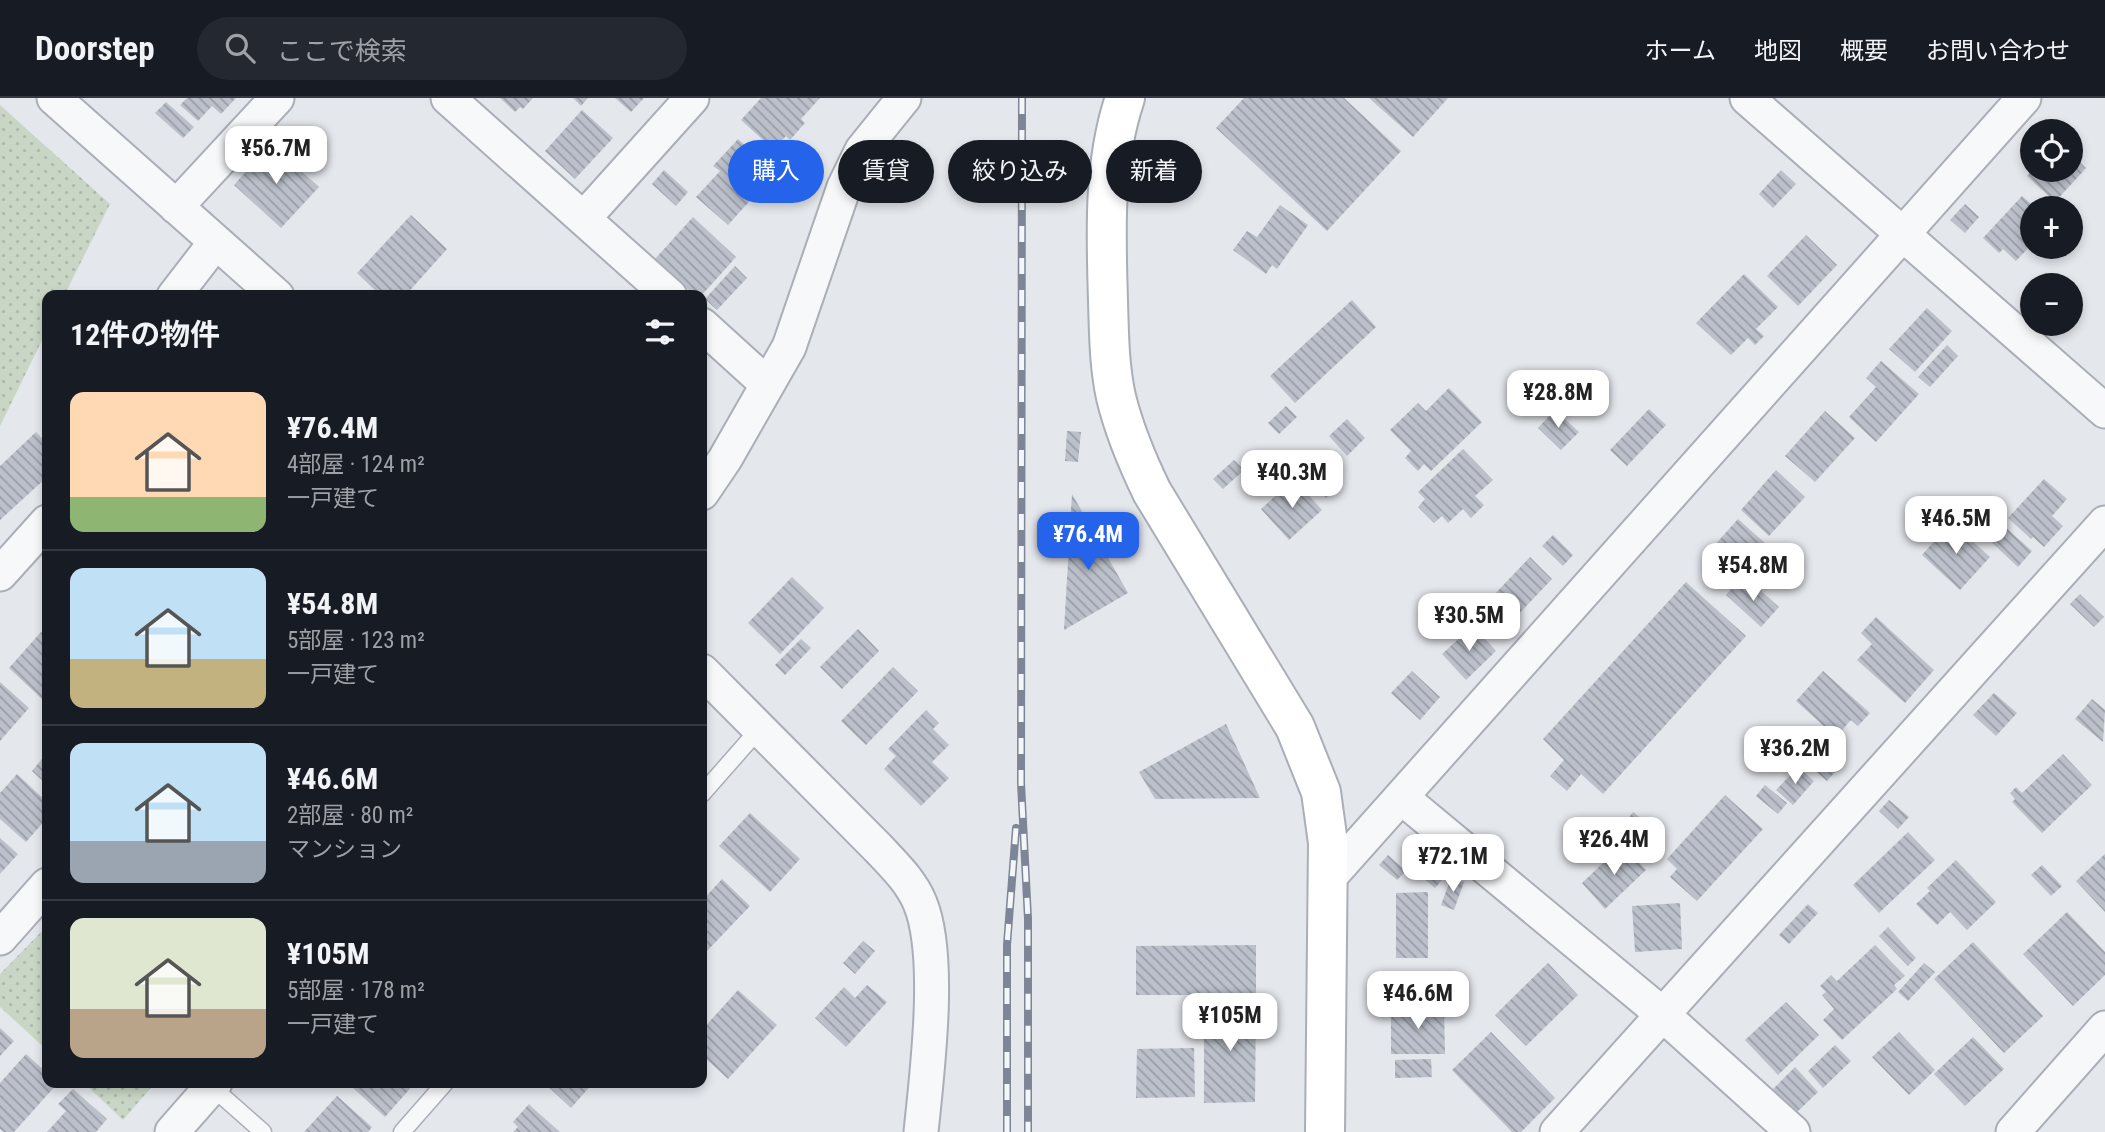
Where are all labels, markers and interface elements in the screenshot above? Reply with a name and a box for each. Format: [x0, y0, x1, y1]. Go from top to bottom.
search box [197, 17, 687, 80]
text: Doorstep [35, 29, 155, 68]
icon: search [221, 29, 259, 67]
text: ここで検索 [277, 36, 407, 66]
text: ホーム [1645, 37, 1716, 65]
text: 地図 [1754, 37, 1802, 65]
text: 概要 [1840, 37, 1888, 65]
text: お問い合わせ [1926, 37, 2070, 65]
map controls [2020, 119, 2083, 336]
button: locate [2020, 119, 2083, 182]
pin: ¥56.7M [219, 126, 333, 186]
text: ¥56.7M [241, 135, 311, 162]
chip: 購入 [728, 140, 824, 203]
chip: 賃貸 [838, 140, 934, 203]
chip: 絞り込み [948, 140, 1092, 203]
chip: 新着 [1106, 140, 1202, 203]
button: + [2020, 196, 2083, 259]
button: − [2020, 273, 2083, 336]
icon: filters [641, 313, 679, 351]
text: 12件の物件 [70, 317, 220, 352]
pin: ¥28.8M [1501, 370, 1615, 430]
text: ¥28.8M [1523, 379, 1593, 406]
text: ¥76.4M [287, 410, 378, 445]
icon: home [126, 420, 210, 504]
pin: ¥40.3M [1235, 450, 1349, 510]
text: 4部屋 · 124 m² [287, 451, 425, 478]
text: ¥40.3M [1257, 459, 1327, 486]
text: 一戸建て [287, 485, 379, 512]
pin: ¥46.5M [1899, 496, 2013, 556]
text: ¥46.5M [1921, 505, 1991, 532]
pin: ¥76.4M [1031, 512, 1145, 572]
text: ¥76.4M [1053, 521, 1123, 548]
pin: ¥54.8M [1696, 544, 1810, 603]
text: ¥54.8M [1718, 552, 1788, 579]
text: ¥54.8M [287, 586, 378, 621]
pin: ¥30.5M [1412, 594, 1526, 653]
icon: home [126, 596, 210, 680]
text: ¥30.5M [1434, 602, 1504, 629]
text: 5部屋 · 123 m² [287, 627, 425, 654]
text: 一戸建て [287, 661, 379, 688]
pin: ¥36.2M [1738, 726, 1852, 786]
text: ¥36.2M [1760, 735, 1830, 762]
text: ¥46.6M [287, 761, 378, 796]
icon: home [126, 771, 210, 855]
text: 2部屋 · 80 m² [287, 802, 413, 829]
pin: ¥26.4M [1557, 818, 1671, 877]
text: ¥26.4M [1579, 826, 1649, 853]
pin: ¥72.1M [1396, 834, 1510, 894]
text: マンション [287, 836, 402, 863]
text: ¥72.1M [1418, 843, 1488, 870]
text: ¥105M [287, 936, 370, 971]
icon: home [126, 946, 210, 1030]
pin: ¥46.6M [1361, 972, 1475, 1031]
text: 5部屋 · 178 m² [287, 977, 425, 1004]
text: ¥46.6M [1383, 980, 1453, 1007]
pin: ¥105M [1181, 993, 1279, 1053]
text: ¥105M [1198, 1002, 1262, 1029]
text: 一戸建て [287, 1011, 379, 1038]

